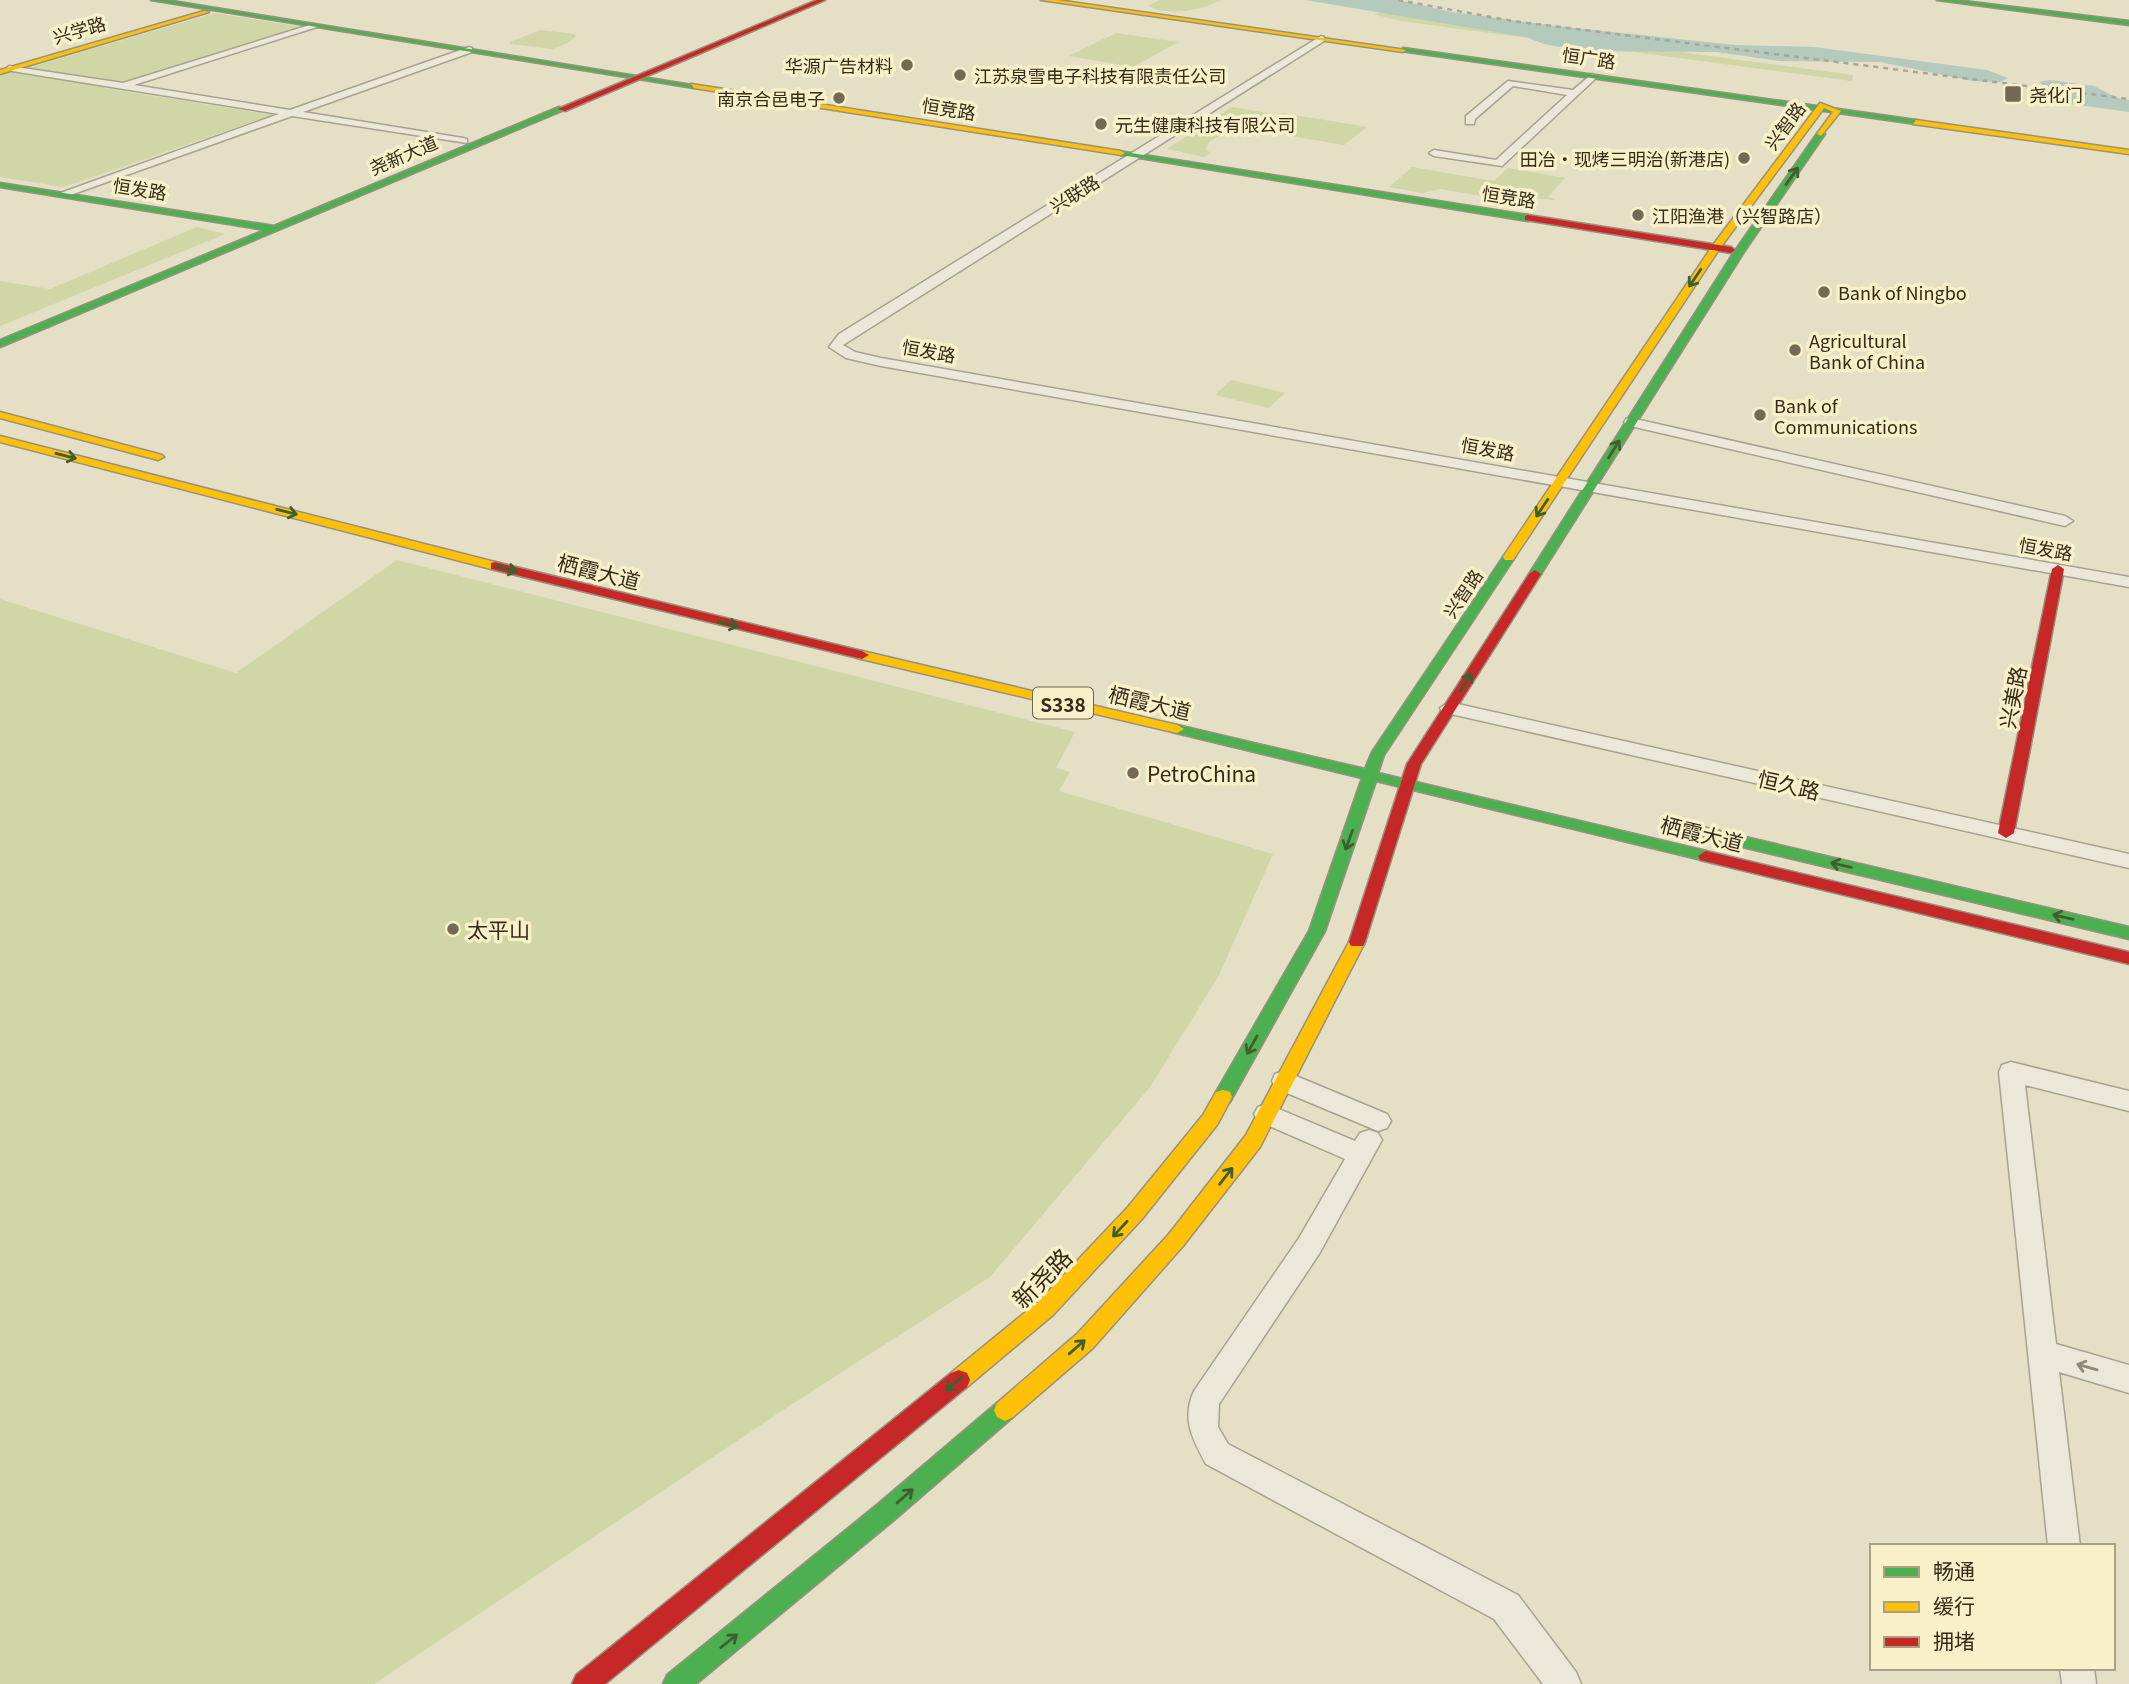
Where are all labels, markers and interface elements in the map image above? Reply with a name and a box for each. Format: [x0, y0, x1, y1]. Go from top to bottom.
street label: 兴学路 [49, 9, 109, 49]
street label: 恒广路 [1560, 40, 1618, 74]
place label: 华源广告材料 [785, 52, 893, 78]
marker: 华源广告材料 [899, 57, 915, 73]
place label: 江苏泉雪电子科技有限责任公司 [974, 62, 1226, 88]
marker: 江苏泉雪电子科技有限责任公司 [952, 67, 968, 83]
place label: 尧化门 [2029, 81, 2083, 107]
marker: 尧化门 [2003, 84, 2023, 104]
place label: 南京合邑电子 [717, 85, 825, 111]
marker: 南京合邑电子 [831, 90, 847, 106]
street label: 恒竞路 [920, 91, 978, 125]
street label: 兴智路 [1757, 96, 1811, 154]
place label: 元生健康科技有限公司 [1115, 111, 1295, 137]
marker: 元生健康科技有限公司 [1093, 116, 1109, 132]
street label: 尧新大道 [365, 128, 441, 180]
place label: 田冶·现烤三明治(新港店) [1520, 145, 1730, 171]
marker: 田冶·现烤三明治(新港店) [1736, 150, 1752, 166]
one-way arrow [1785, 167, 1799, 186]
street label: 兴联路 [1044, 168, 1104, 218]
street label: 恒发路 [111, 171, 169, 205]
street label: 恒竞路 [1480, 179, 1538, 213]
place label: 江阳渔港（兴智路店） [1652, 202, 1832, 228]
marker: 江阳渔港（兴智路店） [1630, 207, 1646, 223]
one-way arrow [1688, 268, 1703, 287]
place label: Bank of Ningbo [1838, 279, 1967, 305]
marker: Bank of Ningbo [1816, 284, 1832, 300]
place label: Agricultural Bank of China [1809, 327, 1925, 374]
street label: 恒发路 [900, 333, 958, 367]
marker: Agricultural Bank of China [1787, 342, 1803, 358]
place label: Bank of Communications [1774, 392, 1917, 439]
marker: Bank of Communications [1752, 407, 1768, 423]
street label: 恒发路 [1459, 431, 1517, 465]
one-way arrow [1607, 439, 1621, 459]
one-way arrow [54, 450, 77, 463]
one-way arrow [1535, 498, 1549, 517]
one-way arrow [275, 506, 297, 519]
street label: 恒发路 [2017, 531, 2075, 565]
street label: 栖霞大道 [555, 546, 643, 596]
one-way arrow [495, 563, 518, 576]
street label: 兴智路 [1436, 563, 1488, 623]
one-way arrow [716, 617, 739, 631]
street label: 兴美路 [1991, 663, 2033, 731]
one-way arrow [1459, 673, 1473, 693]
street label: 栖霞大道 [1106, 678, 1194, 726]
road number: S338 [1033, 688, 1093, 718]
place label: PetroChina [1147, 758, 1256, 788]
street label: 恒久路 [1755, 762, 1823, 806]
marker: PetroChina [1125, 765, 1141, 781]
street label: 栖霞大道 [1658, 808, 1746, 858]
one-way arrow [1342, 829, 1354, 851]
one-way arrow [1830, 858, 1853, 871]
one-way arrow [2052, 910, 2074, 923]
place label: 太平山 [467, 914, 530, 944]
marker: 太平山 [445, 921, 461, 937]
one-way arrow [1245, 1035, 1259, 1055]
one-way arrow [1218, 1167, 1233, 1185]
one-way arrow [1112, 1220, 1128, 1238]
street label: 新尧路 [1003, 1239, 1079, 1315]
one-way arrow [1068, 1339, 1086, 1355]
one-way arrow [2076, 1359, 2098, 1372]
one-way arrow [945, 1376, 963, 1392]
one-way arrow [896, 1488, 914, 1504]
legend [1870, 1544, 2115, 1670]
text: 畅通 [1933, 1555, 1975, 1585]
text: 缓行 [1933, 1590, 1975, 1620]
text: 拥堵 [1933, 1625, 1975, 1655]
one-way arrow [720, 1633, 738, 1648]

